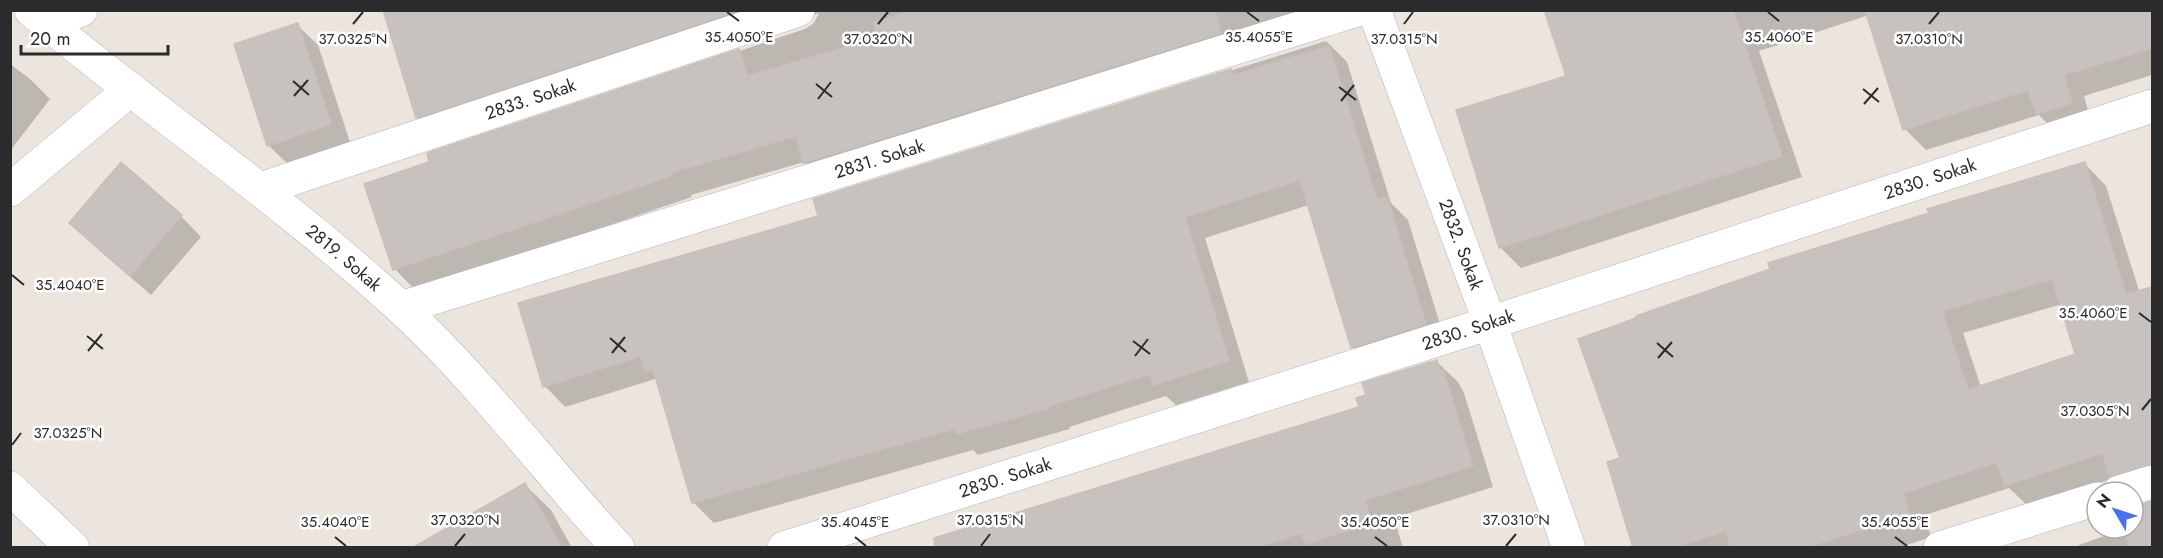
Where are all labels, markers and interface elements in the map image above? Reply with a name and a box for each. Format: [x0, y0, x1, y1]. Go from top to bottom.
scale bar [21, 18, 168, 56]
text: 20 m [30, 26, 70, 52]
text: 35.4050°E [705, 26, 773, 48]
text: 35.4055°E [1225, 26, 1293, 48]
text: 35.4060°E [1745, 26, 1813, 48]
text: 37.0325°N [319, 28, 387, 50]
text: 37.0320°N [843, 28, 913, 50]
text: 37.0315°N [1370, 28, 1438, 50]
text: 37.0310°N [1895, 28, 1963, 50]
street label: 2833. Sokak [481, 72, 579, 126]
street label: 2831. Sokak [831, 133, 928, 185]
street label: 2830. Sokak [1880, 151, 1980, 206]
street label: 2832. Sokak [1432, 195, 1490, 294]
street label: 2819. Sokak [300, 218, 387, 298]
text: 35.4040°E [35, 274, 105, 296]
text: 35.4060°E [2059, 302, 2127, 324]
street label: 2830. Sokak [1419, 303, 1518, 357]
text: 37.0305°N [2060, 400, 2130, 422]
text: 37.0325°N [34, 422, 102, 444]
street label: 2830. Sokak [955, 451, 1055, 504]
north arrow [2085, 480, 2145, 540]
text: N [2091, 489, 2117, 513]
text: 37.0320°N [430, 509, 500, 531]
text: 37.0315°N [956, 509, 1024, 531]
text: 37.0310°N [1482, 509, 1550, 531]
text: 35.4040°E [300, 511, 370, 533]
text: 35.4045°E [821, 511, 889, 533]
text: 35.4050°E [1341, 511, 1409, 533]
text: 35.4055°E [1861, 511, 1929, 533]

